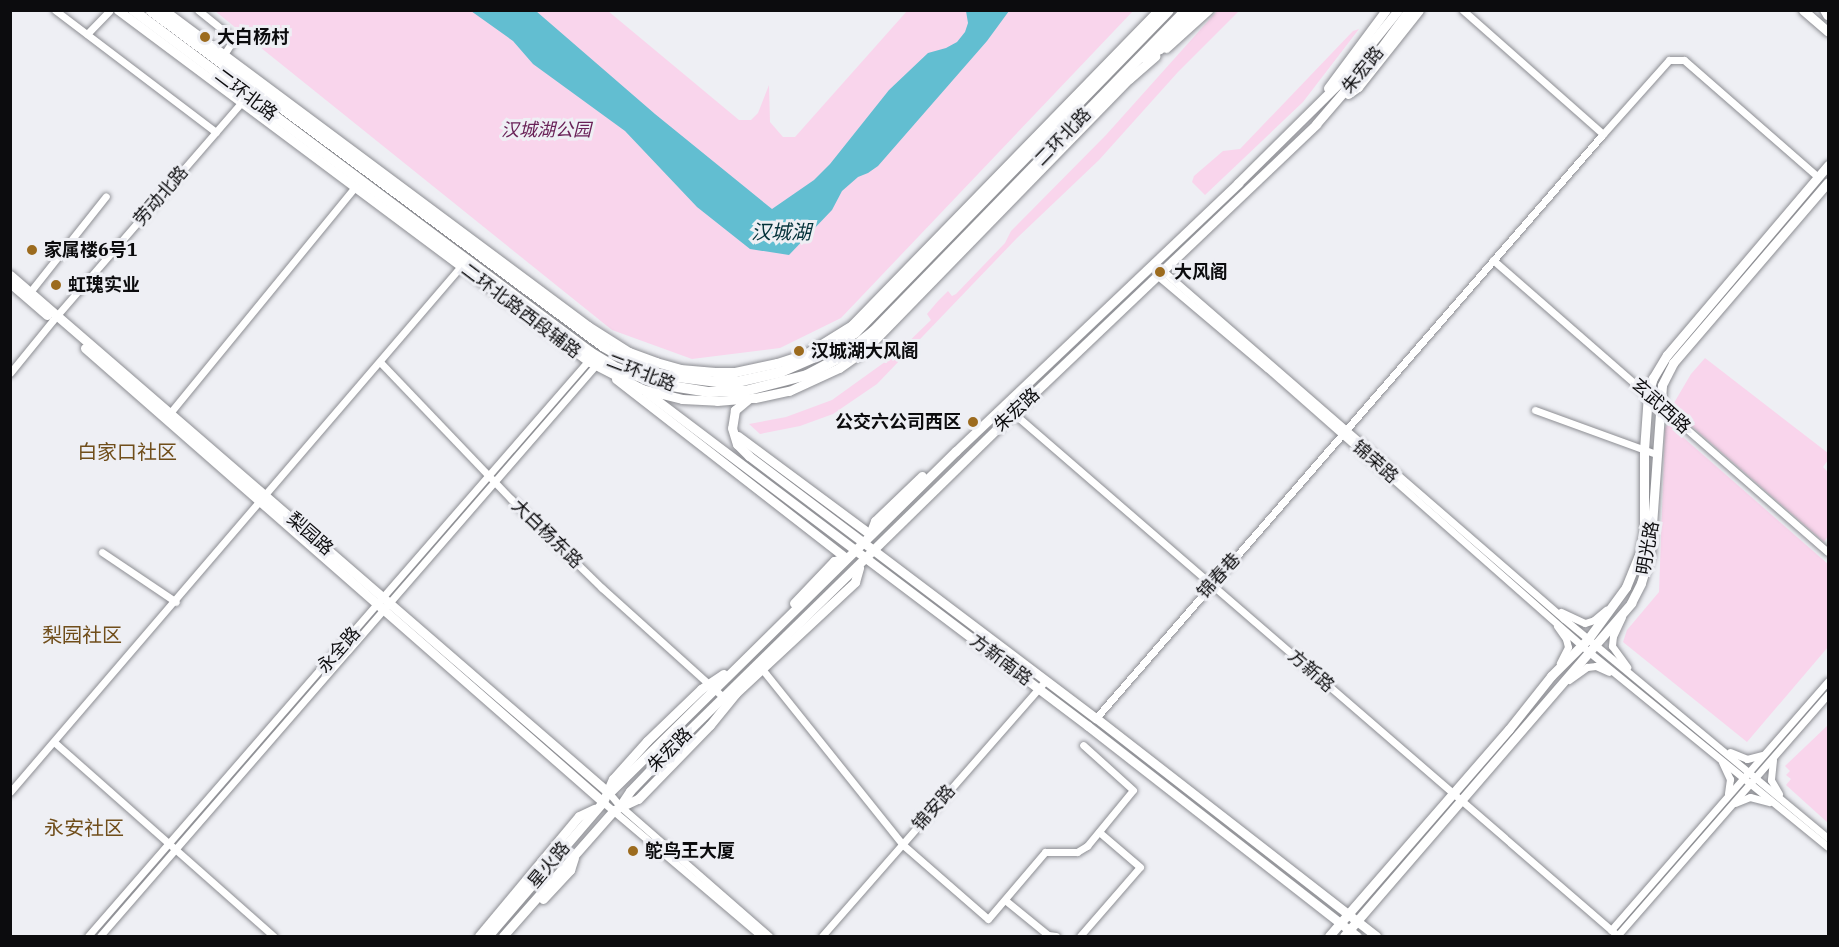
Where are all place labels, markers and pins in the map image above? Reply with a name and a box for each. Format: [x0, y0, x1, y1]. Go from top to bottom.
place label: 大白杨村 [217, 26, 289, 48]
marker: 大白杨村 [198, 30, 212, 44]
place label: 家属楼6号1 [44, 239, 138, 261]
marker: 家属楼6号1 [25, 243, 39, 257]
place label: 大风阁 [1174, 261, 1228, 283]
marker: 大风阁 [1151, 263, 1169, 281]
place label: 虹瑰实业 [68, 274, 140, 296]
marker: 虹瑰实业 [49, 278, 63, 292]
place label: 汉城湖大风阁 [811, 340, 919, 362]
marker: 汉城湖大风阁 [792, 344, 806, 358]
place label: 公交六公司西区 [835, 411, 961, 433]
marker: 公交六公司西区 [966, 415, 980, 429]
place label: 鸵鸟王大厦 [645, 840, 735, 862]
marker: 鸵鸟王大厦 [626, 844, 640, 858]

